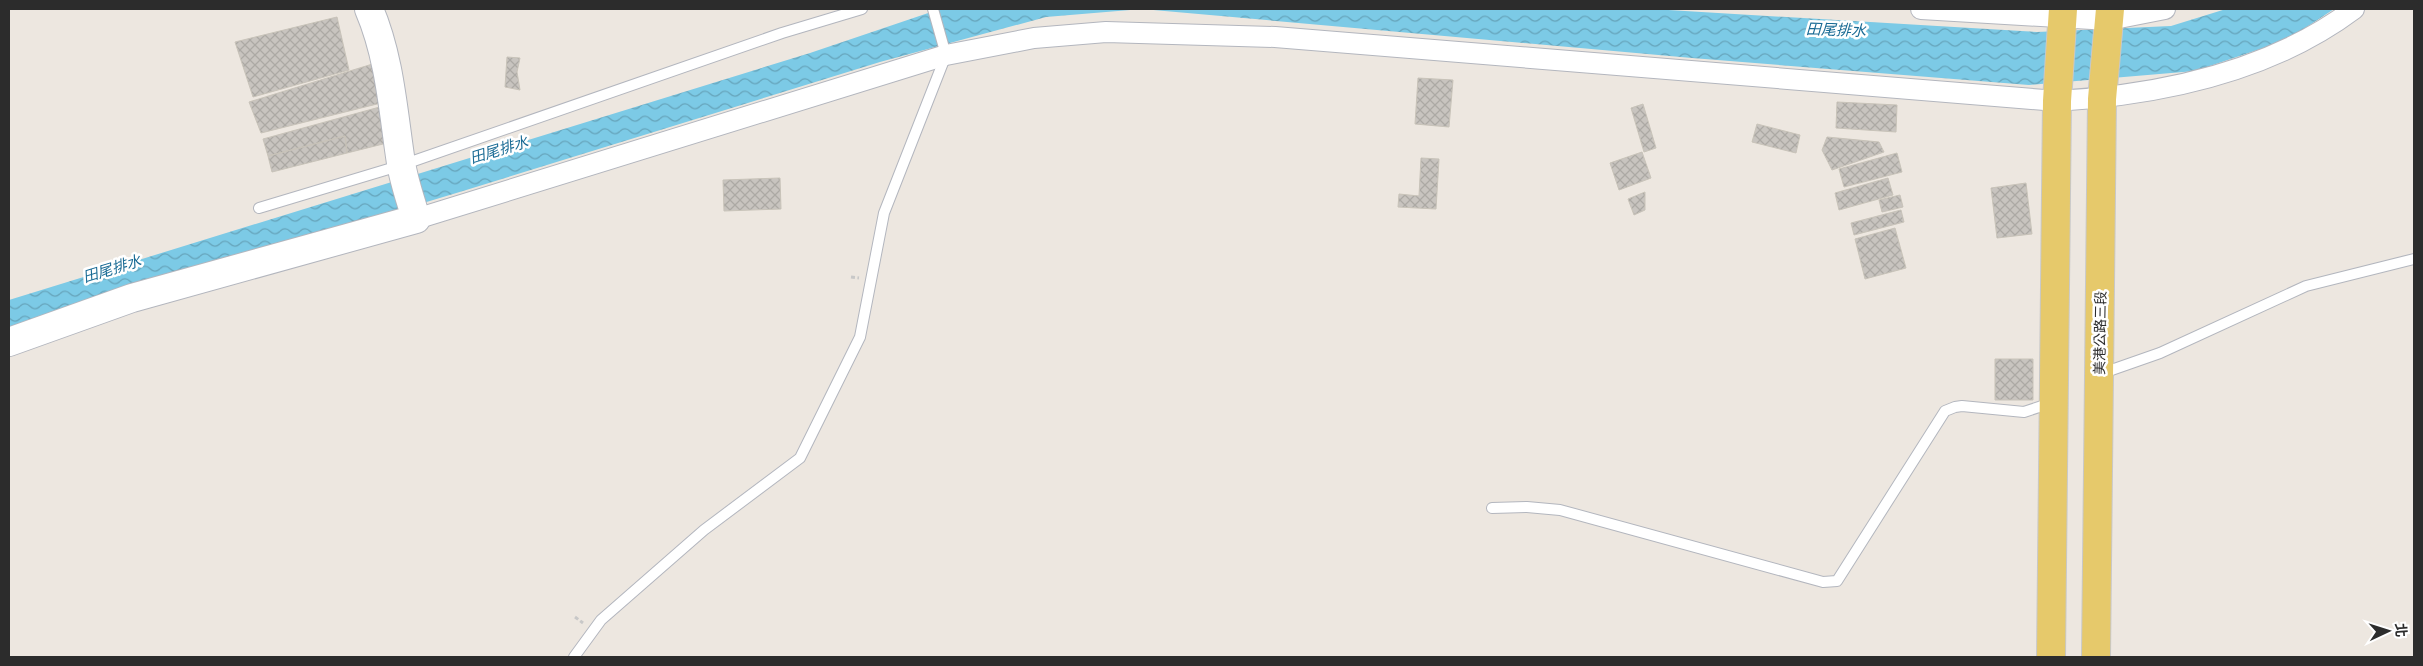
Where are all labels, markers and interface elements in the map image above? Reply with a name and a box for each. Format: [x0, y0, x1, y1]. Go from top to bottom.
water label: 田尾排水 [1806, 20, 1867, 39]
water label: 田尾排水 [468, 132, 531, 166]
water label: 田尾排水 [81, 251, 144, 285]
street label: 美港公路三段 [2091, 291, 2109, 375]
north arrow [2363, 606, 2413, 656]
text: 北 [2392, 623, 2409, 638]

